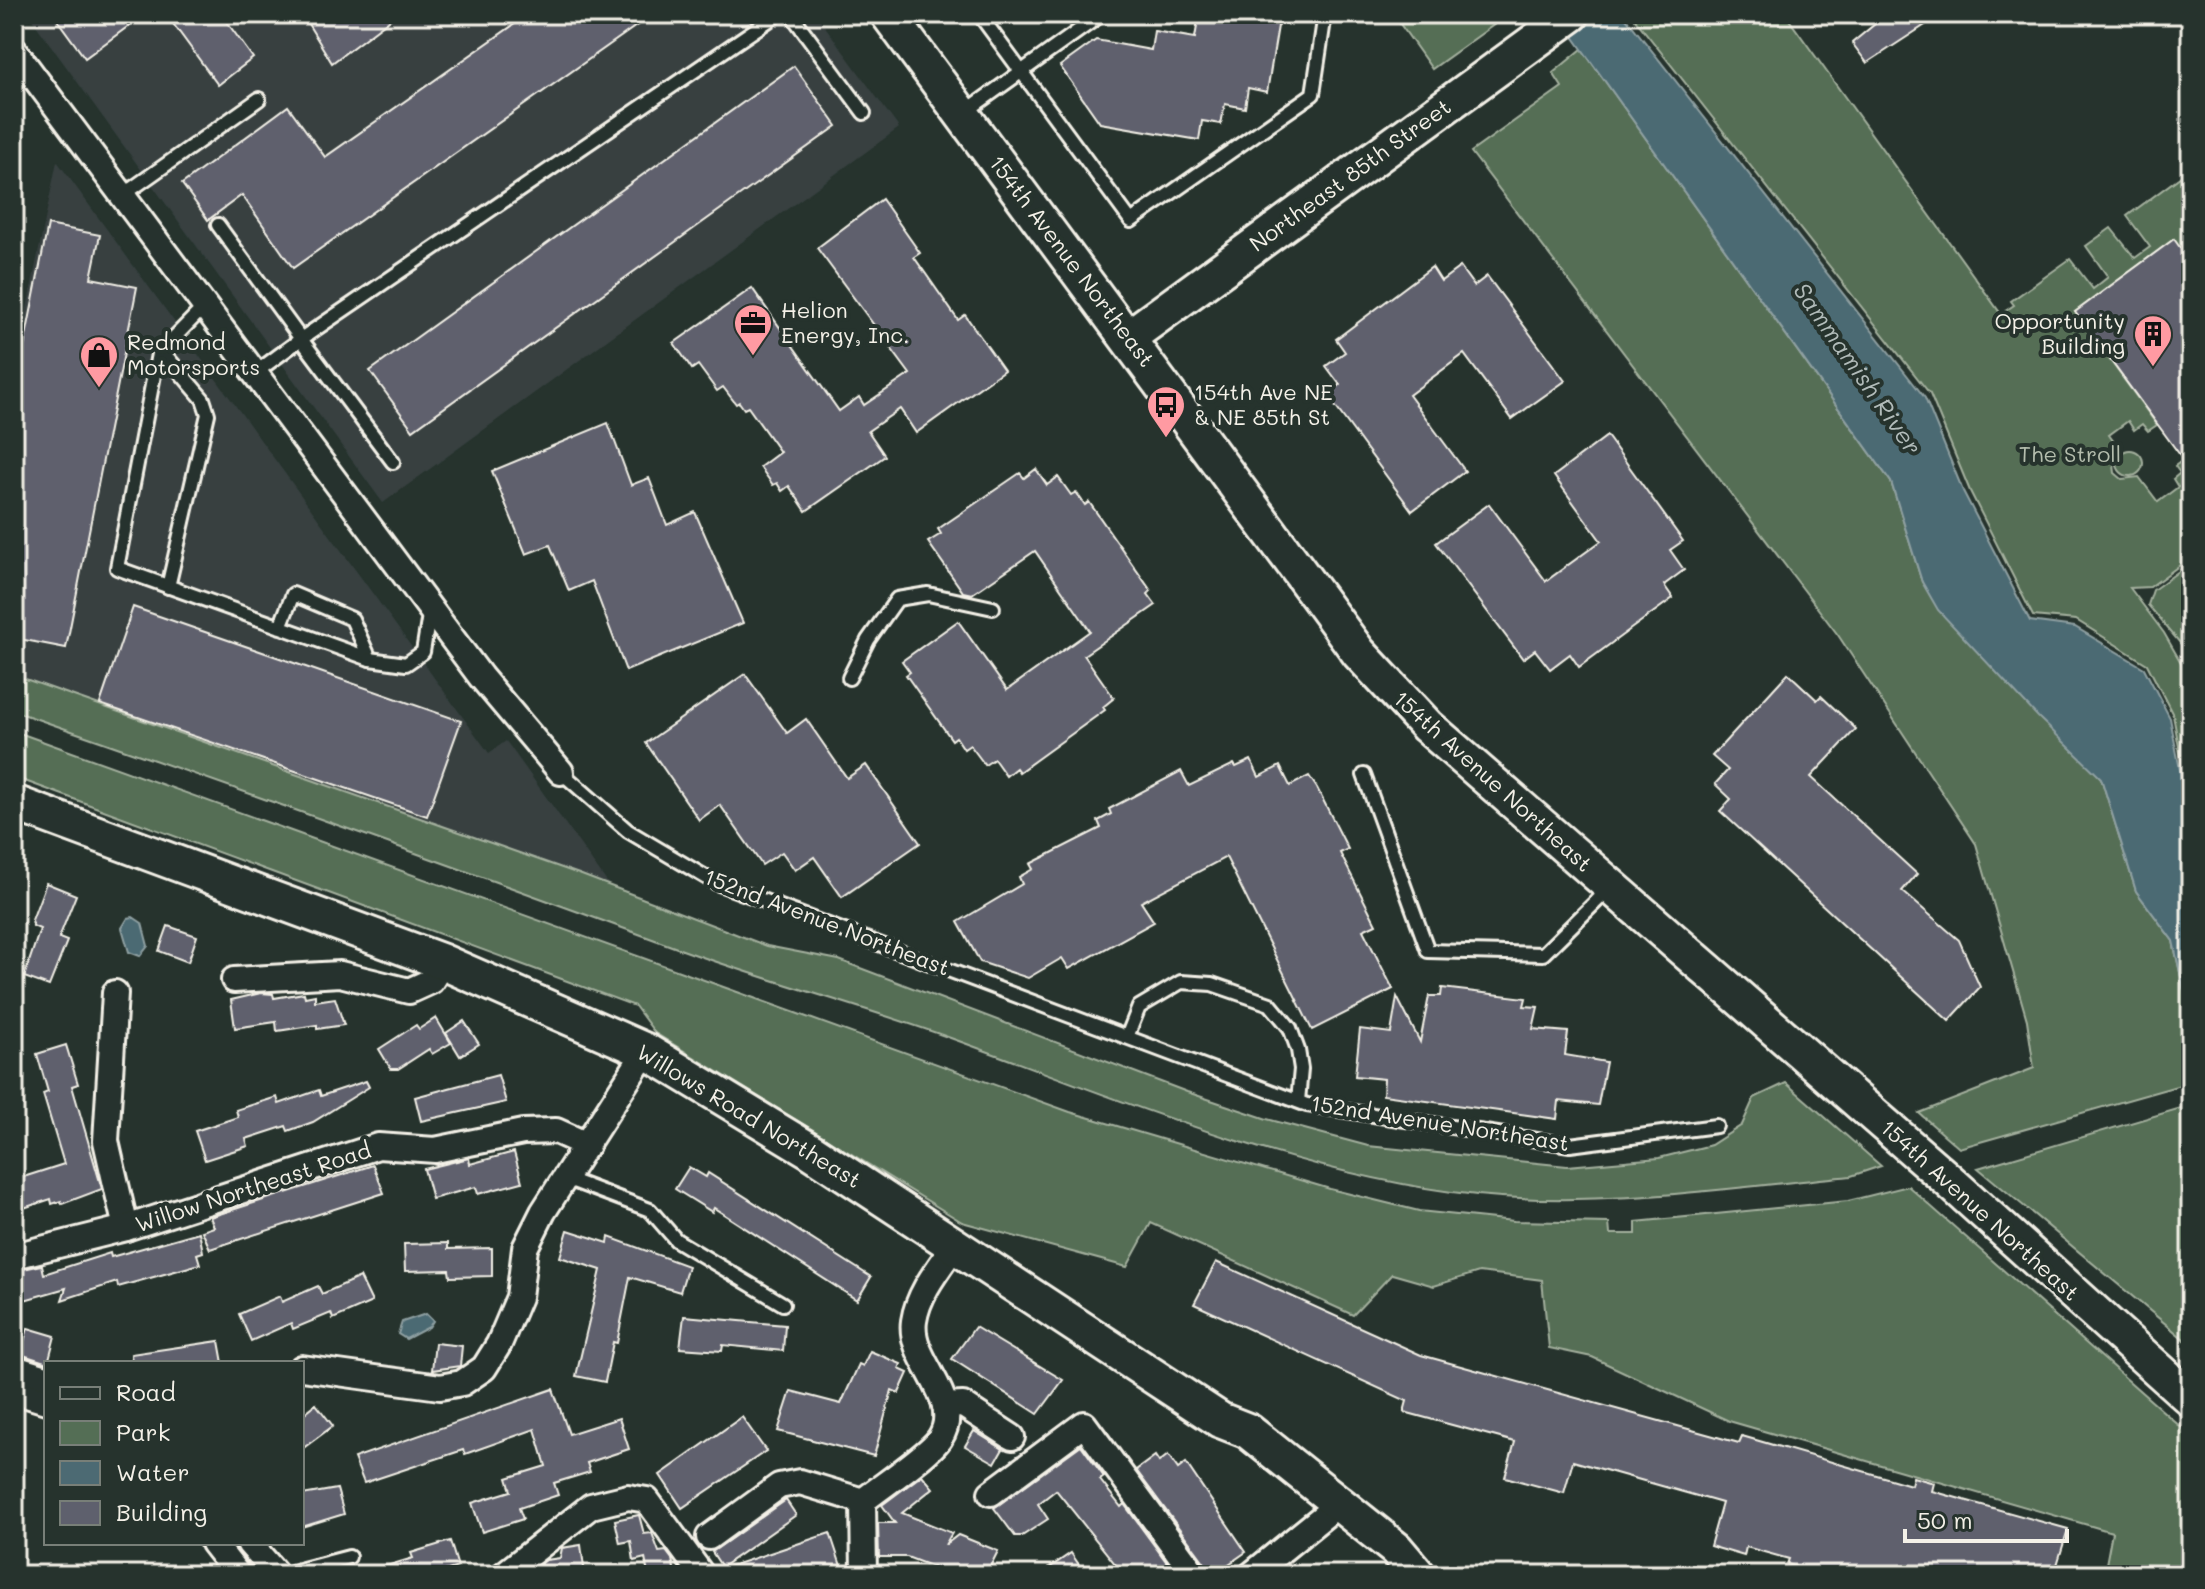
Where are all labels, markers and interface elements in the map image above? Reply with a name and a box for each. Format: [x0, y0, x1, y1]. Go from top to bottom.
street label: Northeast 85th Street [1243, 92, 1456, 258]
street label: 154th Avenue Northeast [983, 149, 1162, 372]
water label: Sammamish River [1787, 276, 1929, 460]
place label: Helion Energy, Inc. [781, 295, 910, 349]
office icon: Helion Energy, Inc. [732, 302, 774, 357]
place label: Opportunity Building [1995, 306, 2125, 360]
building icon: Opportunity Building [2132, 313, 2174, 368]
place label: Redmond Motorsports [127, 327, 260, 381]
shop icon: Redmond Motorsports [78, 334, 120, 389]
place label: 154th Ave NE & NE 85th St [1194, 377, 1333, 431]
bus stop icon: 154th Ave NE & NE 85th St [1145, 384, 1187, 439]
park label: The Stroll [2019, 439, 2121, 468]
street label: 154th Avenue Northeast [1388, 684, 1599, 878]
street label: 152nd Avenue Northeast [700, 861, 954, 982]
street label: Willows Road Northeast [632, 1037, 867, 1194]
street label: 152nd Avenue Northeast [1309, 1088, 1571, 1157]
street label: 154th Avenue Northeast [1875, 1113, 2086, 1307]
street label: Willow Northeast Road [131, 1135, 374, 1238]
legend [44, 1361, 304, 1545]
text: Road [116, 1376, 176, 1407]
text: Park [116, 1416, 170, 1447]
text: Water [116, 1456, 190, 1487]
scale bar [1905, 1493, 2067, 1543]
text: Building [116, 1496, 207, 1527]
text: 50 m [1917, 1504, 1973, 1535]

